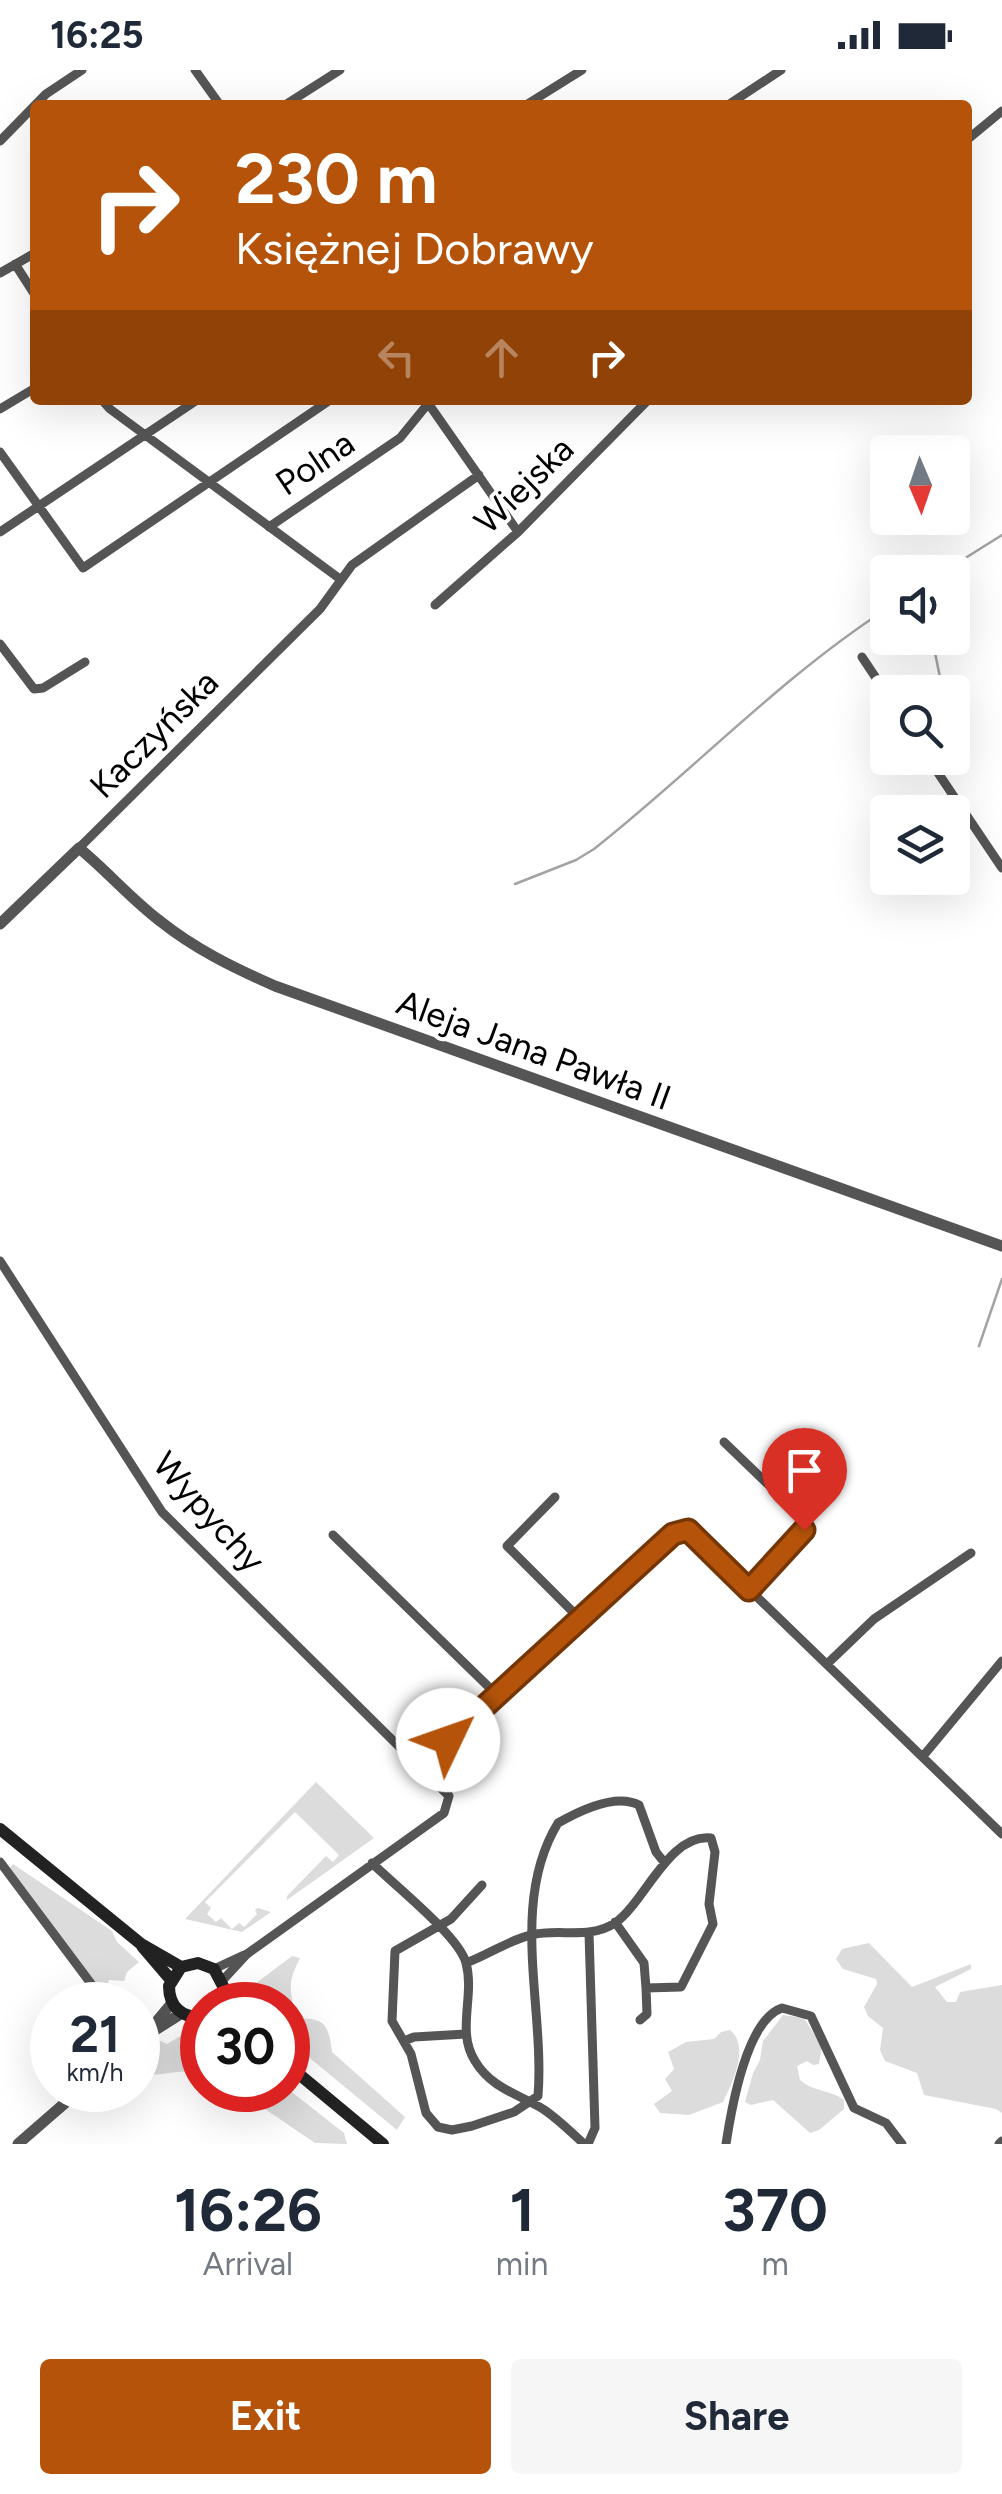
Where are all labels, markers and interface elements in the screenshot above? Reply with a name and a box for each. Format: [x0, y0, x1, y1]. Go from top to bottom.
text: 16:25 [50, 12, 144, 58]
text: 230 m [235, 136, 438, 221]
icon: right [70, 140, 200, 270]
text: Księżnej Dobrawy [235, 221, 594, 275]
icon: left [369, 330, 424, 385]
icon: ahead [474, 330, 529, 385]
icon: right [579, 330, 634, 385]
street label: Polna [268, 422, 362, 504]
street label: Wiejska [466, 428, 582, 542]
north arrow [870, 435, 970, 535]
map controls [870, 435, 970, 895]
button: sound [870, 555, 970, 655]
street label: Kaczyńska [81, 661, 227, 807]
button: search [870, 675, 970, 775]
button: layers [870, 795, 970, 895]
street label: Aleja Jana Pawła II [391, 981, 677, 1119]
pin [762, 1428, 847, 1531]
street label: Wypychy [144, 1443, 274, 1581]
icon: arrive [777, 1443, 832, 1498]
position arrow [396, 1688, 500, 1792]
speed limit sign: 30 [180, 1982, 310, 2112]
text: 21 [70, 2004, 120, 2065]
text: km/h [66, 2057, 124, 2087]
text: 16:26 [174, 2174, 322, 2246]
text: 1 [509, 2174, 535, 2246]
text: 370 [722, 2174, 828, 2246]
text: Arrival [203, 2245, 293, 2283]
text: min [496, 2245, 548, 2283]
text: m [762, 2245, 789, 2283]
button: Exit [40, 2359, 491, 2474]
button: Share [511, 2359, 962, 2474]

